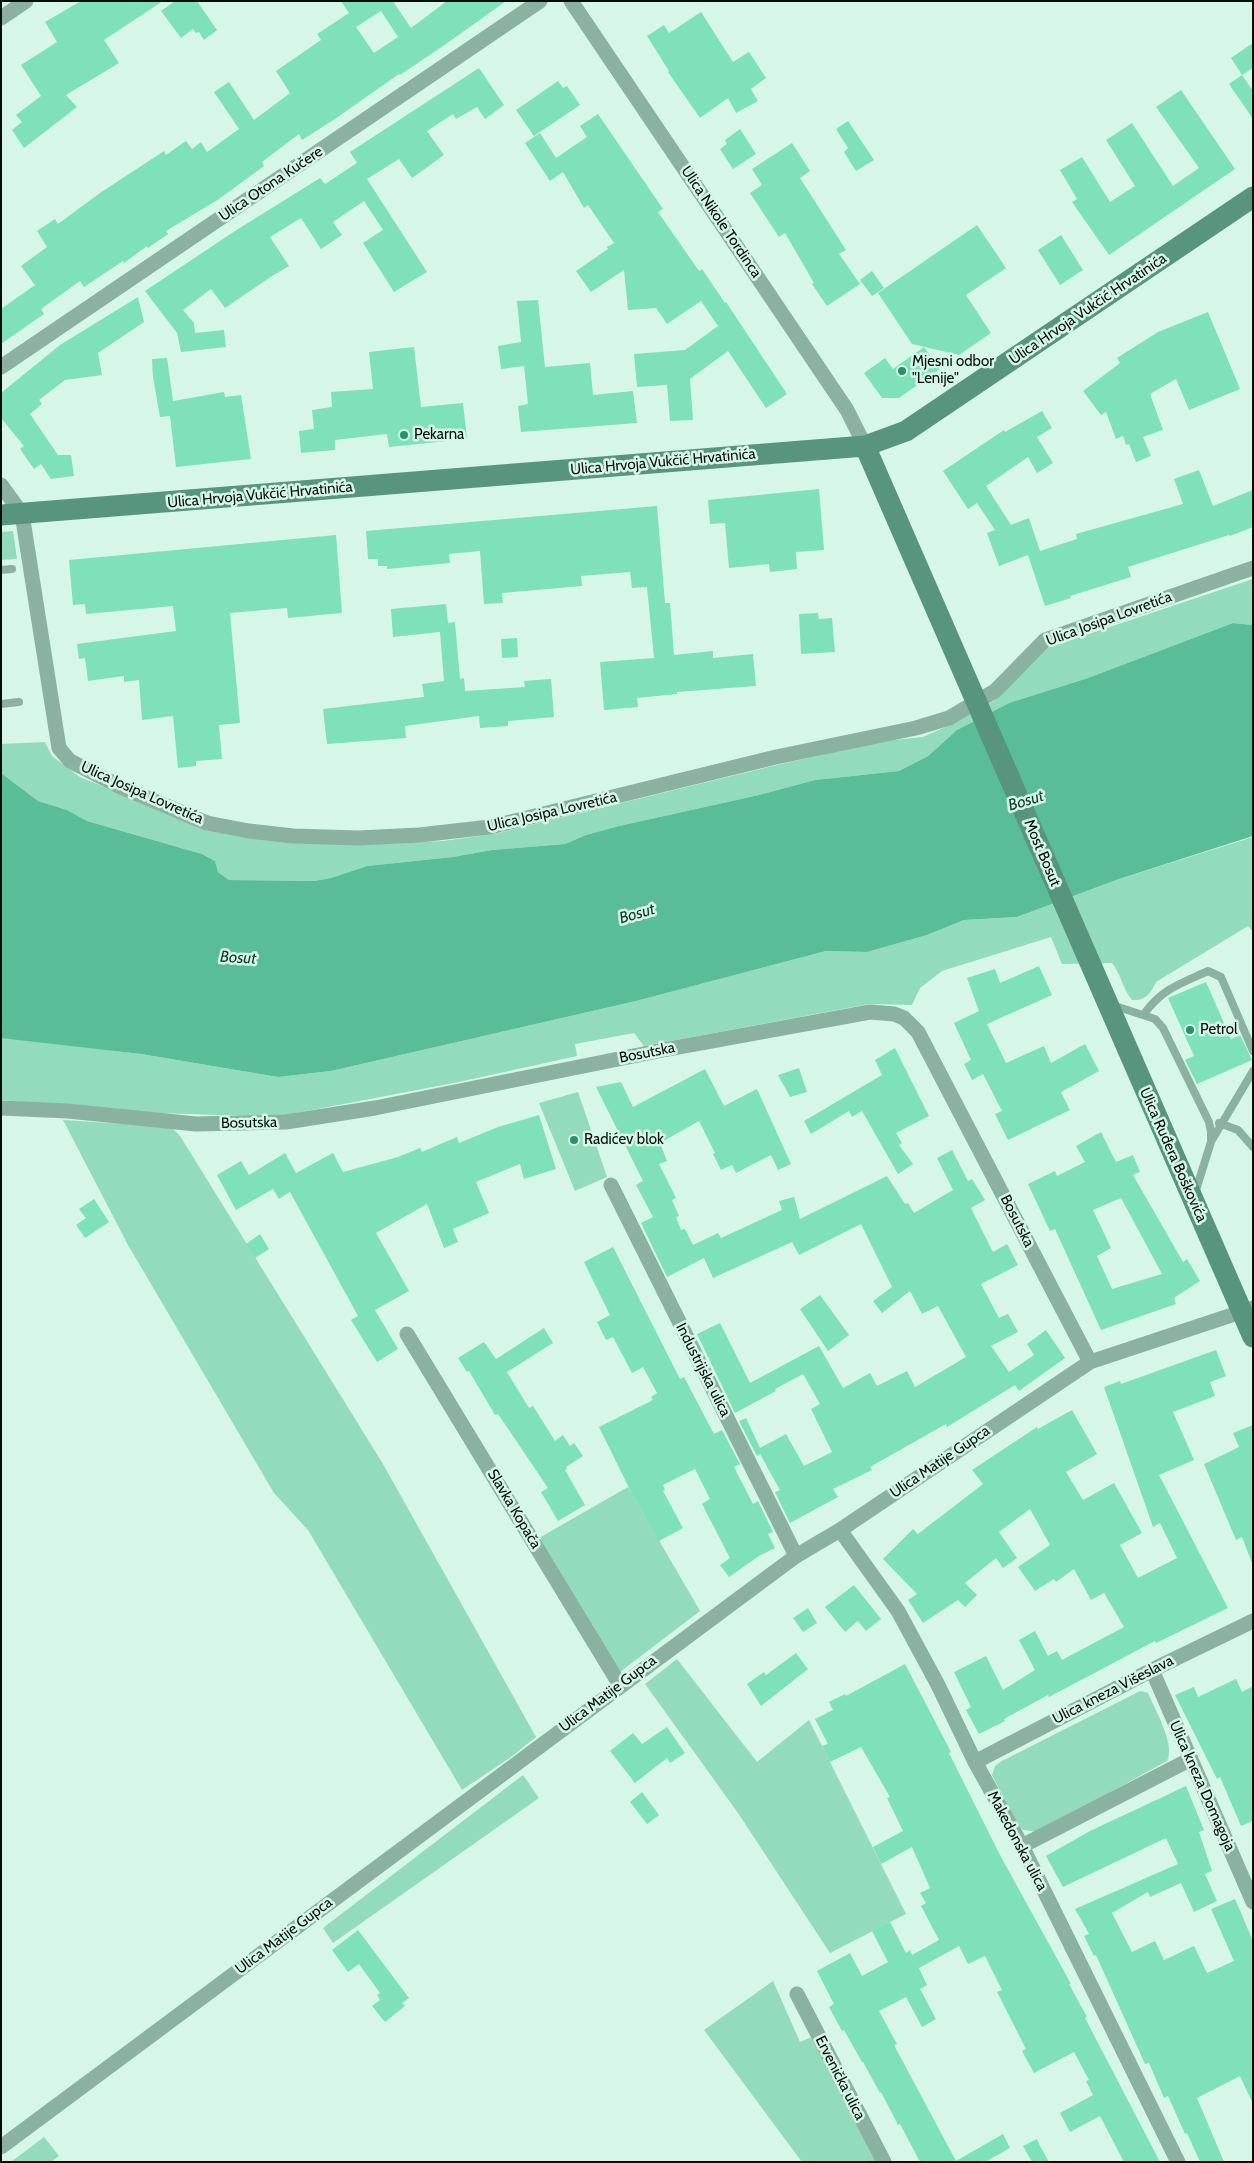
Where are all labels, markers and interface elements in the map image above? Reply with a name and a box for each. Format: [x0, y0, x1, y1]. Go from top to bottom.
street label: Ulica Otona Kučere [216, 143, 326, 225]
street label: Ulica Nikole Tordinca [677, 163, 765, 281]
street label: Ulica Hrvoja Vukčić Hrvatinića [1006, 250, 1170, 368]
place label: Mjesni odbor "Lenije" [912, 353, 994, 388]
marker: Mjesni odbor "Lenije" [896, 365, 908, 377]
place label: Pekarna [414, 426, 464, 444]
marker: Pekarna [398, 429, 410, 441]
street label: Ulica Hrvoja Vukčić Hrvatinića [570, 445, 756, 479]
street label: Ulica Hrvoja Vukčić Hrvatinića [167, 478, 353, 512]
street label: Ulica Josipa Lovretića [1044, 588, 1174, 650]
street label: Ulica Josipa Lovretića [78, 758, 206, 828]
water label: Bosut [1006, 787, 1046, 815]
street label: Ulica Josipa Lovretića [486, 788, 618, 836]
street label: Most Bosut [1020, 817, 1064, 889]
water label: Bosut [617, 900, 657, 928]
water label: Bosut [219, 947, 257, 969]
place label: Petrol [1200, 1021, 1237, 1039]
marker: Petrol [1184, 1024, 1196, 1036]
street label: Bosutska [618, 1039, 676, 1067]
street label: Ulica Ruđera Boškovića [1135, 1085, 1211, 1225]
street label: Bosutska [221, 1114, 277, 1132]
place label: Radićev blok [584, 1131, 664, 1149]
marker: Radićev blok [568, 1134, 580, 1146]
street label: Bosutska [996, 1192, 1038, 1250]
street label: Industrijska ulica [672, 1320, 734, 1420]
street label: Ulica Matije Gupca [887, 1422, 993, 1502]
street label: Slavka Kopača [483, 1466, 545, 1552]
street label: Ulica Matije Gupca [556, 1652, 660, 1736]
street label: Ulica kneza Višeslava [1050, 1652, 1176, 1728]
street label: Ulica kneza Domagoja [1165, 1718, 1239, 1854]
street label: Makedonska ulica [983, 1788, 1051, 1894]
street label: Ulica Matije Gupca [232, 1894, 336, 1978]
street label: Ervenička ulica [811, 2033, 869, 2123]

